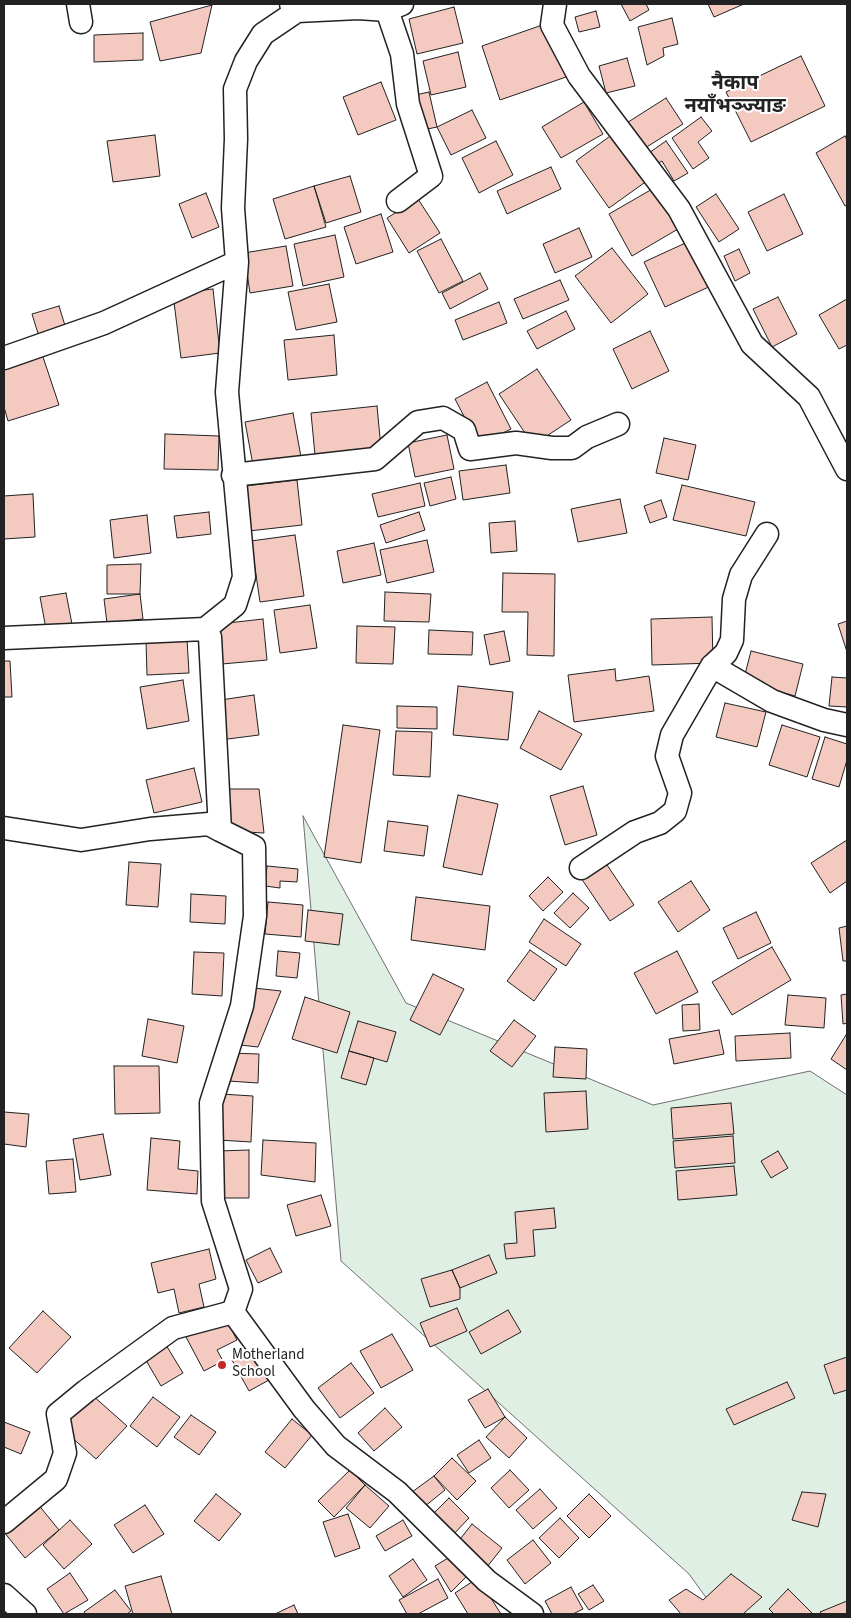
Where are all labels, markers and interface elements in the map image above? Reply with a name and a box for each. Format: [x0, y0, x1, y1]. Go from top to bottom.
district label: नैकाप नयाँभञ्ज्याङ [684, 73, 786, 120]
place label: Motherland School [232, 1347, 305, 1382]
marker: Motherland School [216, 1359, 228, 1371]

